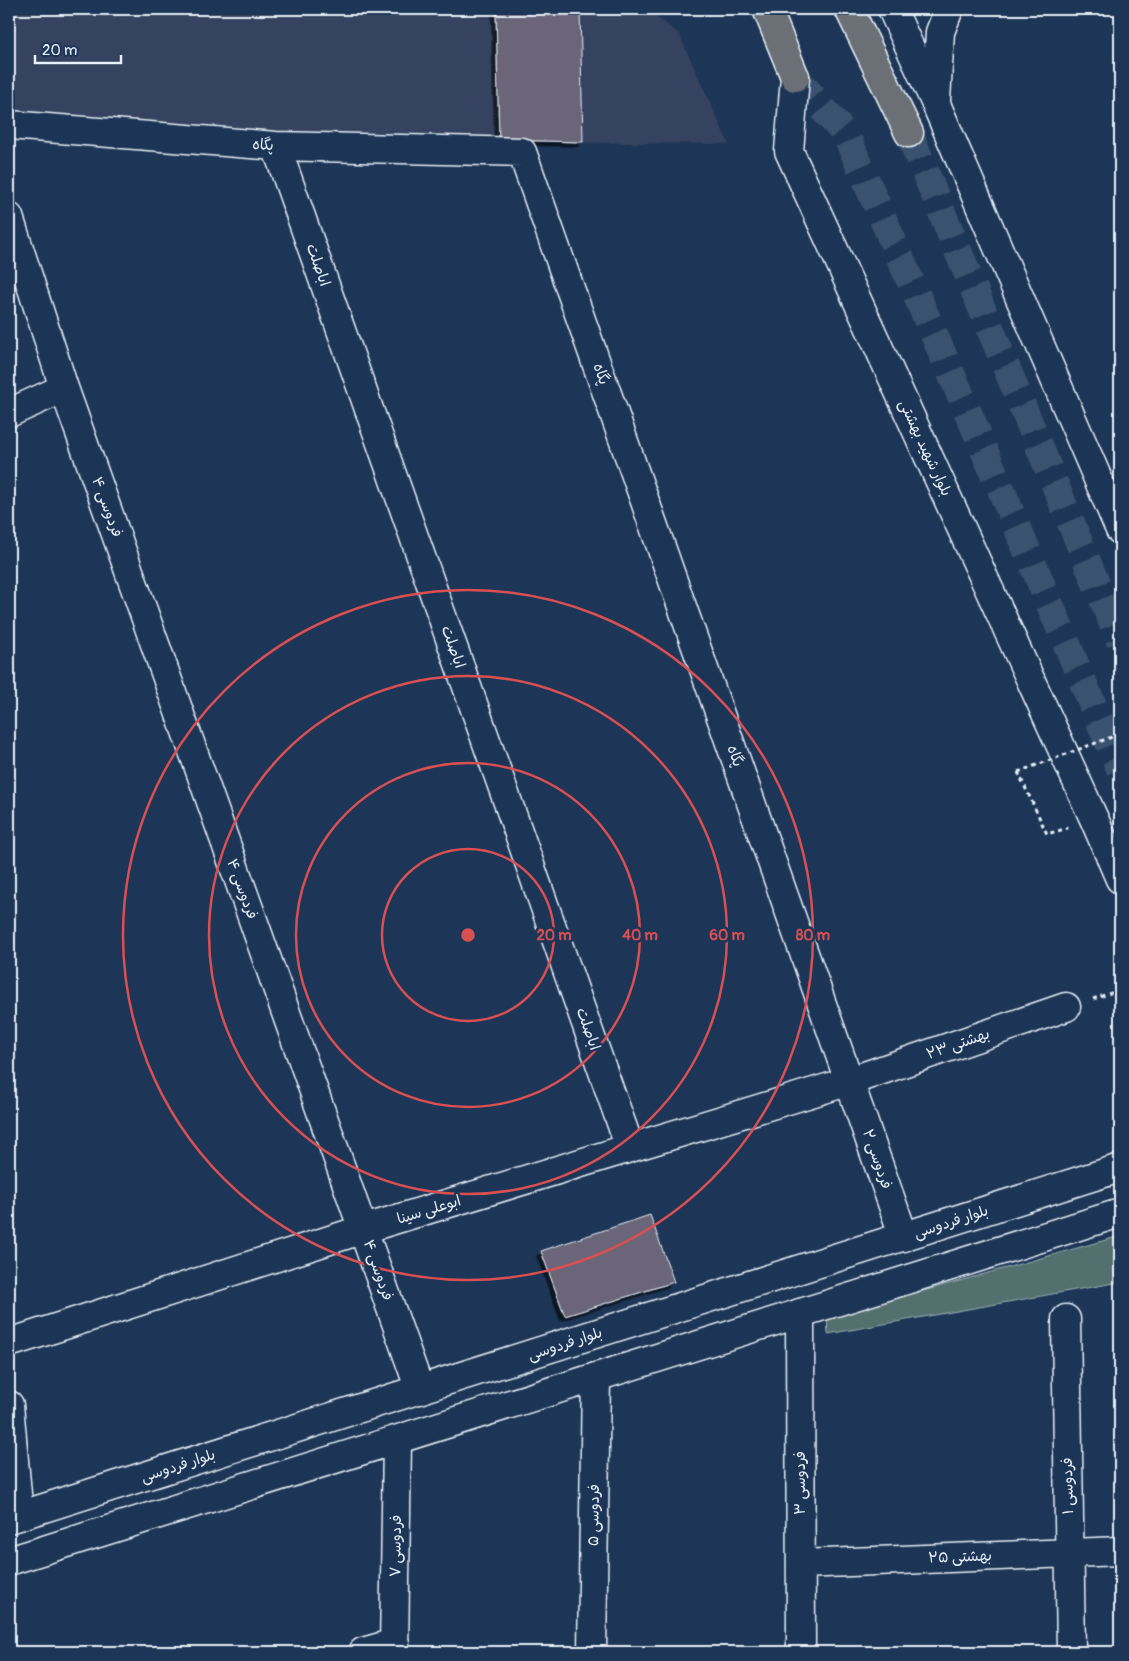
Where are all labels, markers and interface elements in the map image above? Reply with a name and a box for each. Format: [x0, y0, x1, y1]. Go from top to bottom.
scale bar [35, 32, 121, 64]
text: 20 m [42, 41, 77, 60]
street label: پگاه [252, 135, 274, 155]
street label: اباصلت [302, 241, 334, 289]
street label: پگاه [589, 361, 613, 387]
street label: بلوار شهید بهشتی [894, 397, 956, 499]
street label: فردوسی ۴ [87, 474, 127, 540]
street label: اباصلت [437, 623, 469, 671]
street label: پگاه [723, 743, 747, 769]
street label: فردوسی ۴ [222, 856, 262, 922]
centre of rings [459, 926, 477, 944]
text: 20 m [536, 926, 572, 945]
text: 40 m [622, 926, 658, 945]
text: 60 m [709, 926, 745, 945]
text: 80 m [796, 926, 830, 945]
street label: اباصلت [572, 1005, 604, 1053]
street label: بهشتی ۲۳ [924, 1024, 992, 1064]
street label: فردوسی ۲ [858, 1127, 896, 1191]
street label: ابوعلی سینا [395, 1191, 463, 1229]
street label: بلوار فردوسی [911, 1201, 991, 1243]
street label: فردوسی ۴ [359, 1237, 397, 1303]
street label: بلوار فردوسی [525, 1323, 605, 1365]
street label: بلوار فردوسی [138, 1445, 218, 1487]
street label: فردوسی ۳ [791, 1451, 810, 1515]
street label: فردوسی ۱ [1058, 1457, 1078, 1515]
street label: فردوسی ۵ [584, 1484, 604, 1546]
street label: فردوسی ۷ [386, 1515, 406, 1577]
street label: بهشتی ۲۵ [928, 1546, 992, 1568]

